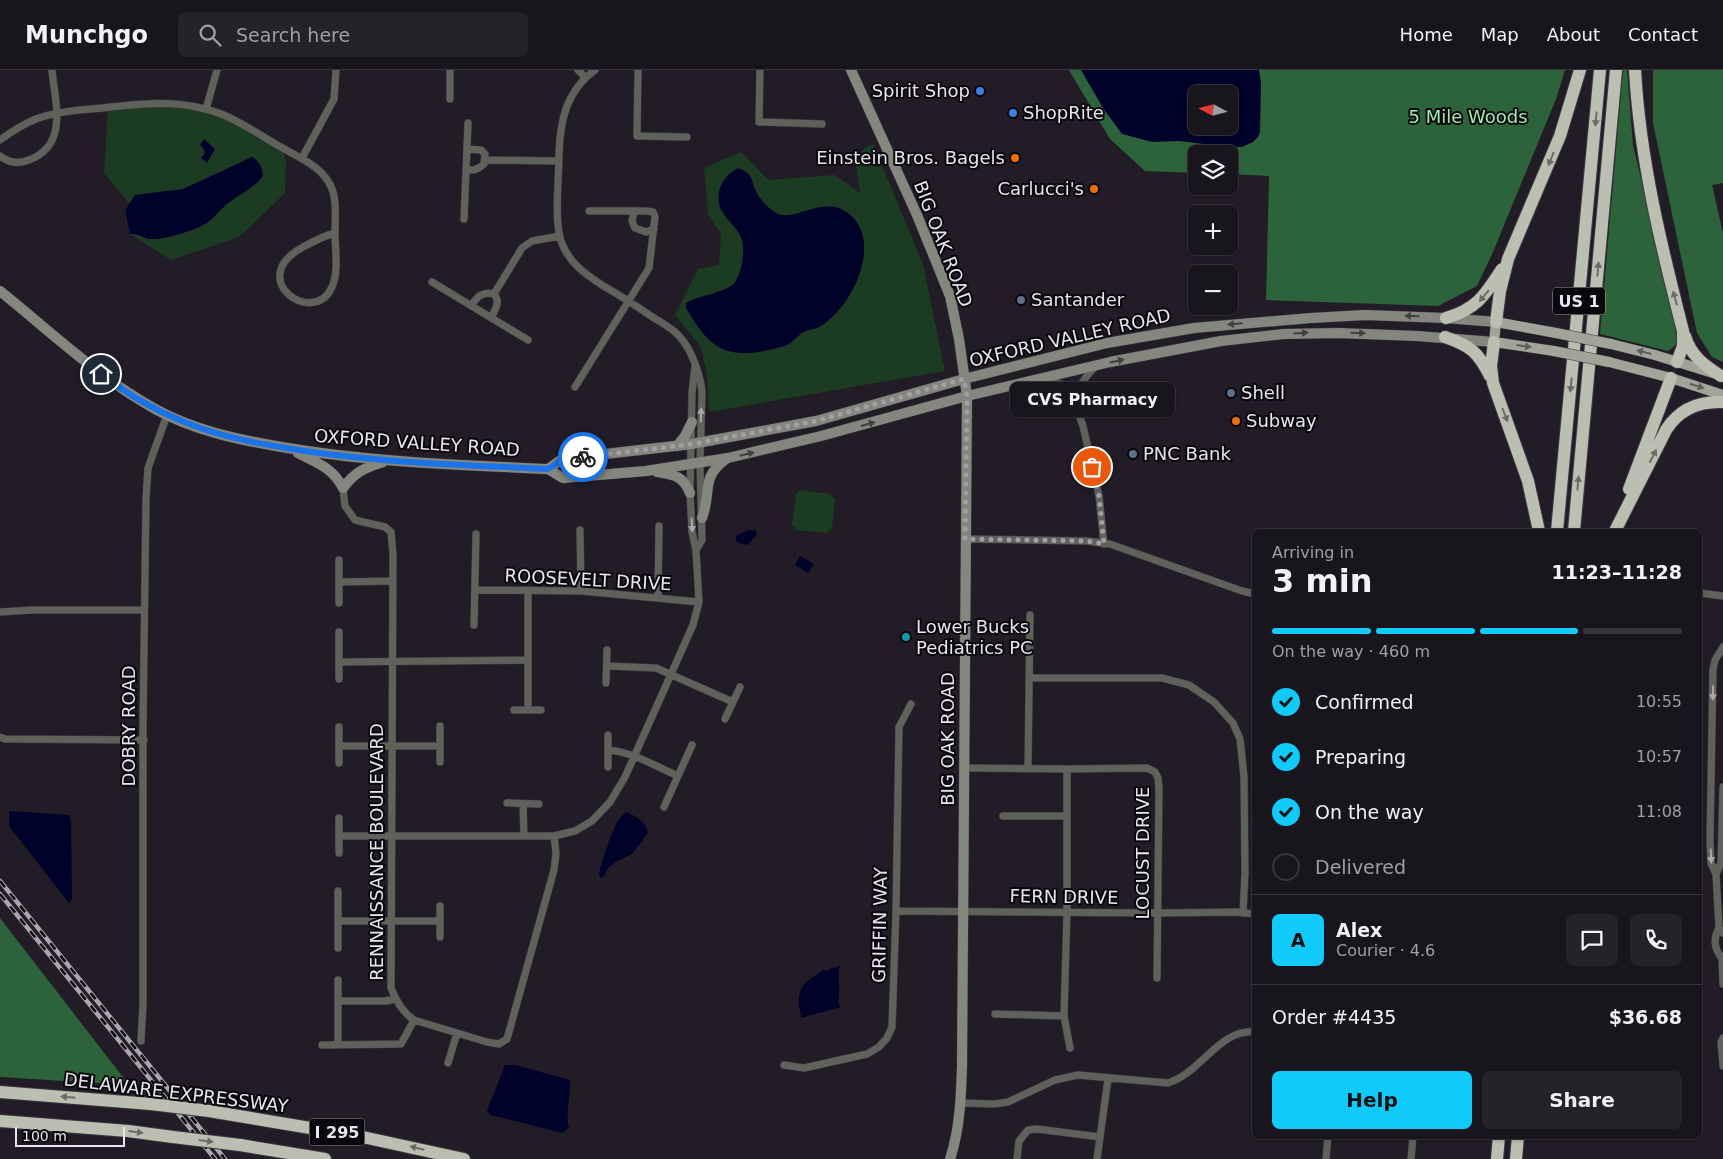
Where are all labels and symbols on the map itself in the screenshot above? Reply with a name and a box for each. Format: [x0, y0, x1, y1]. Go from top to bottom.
place label: Spirit Shop [872, 80, 970, 101]
marker: Spirit Shop [974, 85, 986, 97]
north arrow [1188, 85, 1238, 135]
place label: ShopRite [1023, 102, 1104, 123]
park label: 5 Mile Woods [1408, 106, 1528, 127]
marker: ShopRite [1007, 107, 1019, 119]
one-way arrow [1592, 111, 1600, 127]
place label: Einstein Bros. Bagels [816, 147, 1005, 168]
marker: Einstein Bros. Bagels [1009, 152, 1021, 164]
one-way arrow [1547, 152, 1555, 167]
street label: BIG OAK ROAD [910, 178, 977, 310]
place label: Carlucci's [997, 178, 1084, 199]
marker: Carlucci's [1088, 183, 1100, 195]
one-way arrow [1594, 260, 1602, 276]
road number: US 1 [1553, 288, 1605, 315]
place label: Santander [1031, 289, 1125, 310]
one-way arrow [1478, 289, 1489, 302]
one-way arrow [1670, 290, 1678, 305]
marker: Santander [1015, 294, 1027, 306]
street label: OXFORD VALLEY ROAD [967, 304, 1173, 371]
one-way arrow [1404, 312, 1420, 320]
one-way arrow [1227, 320, 1243, 328]
one-way arrow [1294, 329, 1310, 337]
one-way arrow [1350, 330, 1366, 338]
one-way arrow [1516, 342, 1532, 350]
one-way arrow [1637, 348, 1652, 356]
pin [80, 353, 122, 395]
one-way arrow [1109, 357, 1125, 365]
one-way arrow [1567, 377, 1575, 393]
callout: CVS Pharmacy [1010, 382, 1174, 417]
place label: Shell [1241, 382, 1285, 403]
one-way arrow [1690, 383, 1705, 391]
marker: Shell [1225, 387, 1237, 399]
one-way arrow [698, 406, 706, 422]
one-way arrow [1501, 408, 1509, 423]
place label: Subway [1246, 410, 1317, 431]
marker: Subway [1230, 415, 1242, 427]
one-way arrow [860, 419, 875, 427]
street label: OXFORD VALLEY ROAD [313, 425, 521, 460]
courier [558, 432, 608, 482]
place label: PNC Bank [1143, 443, 1231, 464]
pin [1071, 446, 1113, 488]
marker: PNC Bank [1127, 448, 1139, 460]
one-way arrow [1649, 449, 1657, 464]
one-way arrow [740, 450, 755, 458]
one-way arrow [1575, 474, 1583, 490]
one-way arrow [688, 517, 696, 533]
street label: ROOSEVELT DRIVE [504, 565, 672, 594]
place label: Lower Bucks Pediatrics PC [916, 616, 1033, 658]
marker: Lower Bucks Pediatrics PC [900, 631, 912, 643]
street label: DOBRY ROAD [118, 666, 139, 786]
street label: BIG OAK ROAD [937, 672, 958, 806]
one-way arrow [1709, 685, 1717, 701]
street label: RENNAISSANCE BOULEVARD [366, 723, 387, 981]
street label: LOCUST DRIVE [1132, 787, 1153, 919]
one-way arrow [1707, 848, 1715, 864]
street label: GRIFFIN WAY [868, 866, 891, 983]
street label: FERN DRIVE [1009, 885, 1119, 908]
street label: DELAWARE EXPRESSWAY [63, 1068, 290, 1117]
one-way arrow [60, 1093, 76, 1101]
road number: I 295 [310, 1118, 364, 1146]
scale bar [15, 1124, 125, 1147]
one-way arrow [128, 1128, 144, 1136]
one-way arrow [199, 1137, 215, 1145]
one-way arrow [409, 1144, 424, 1152]

